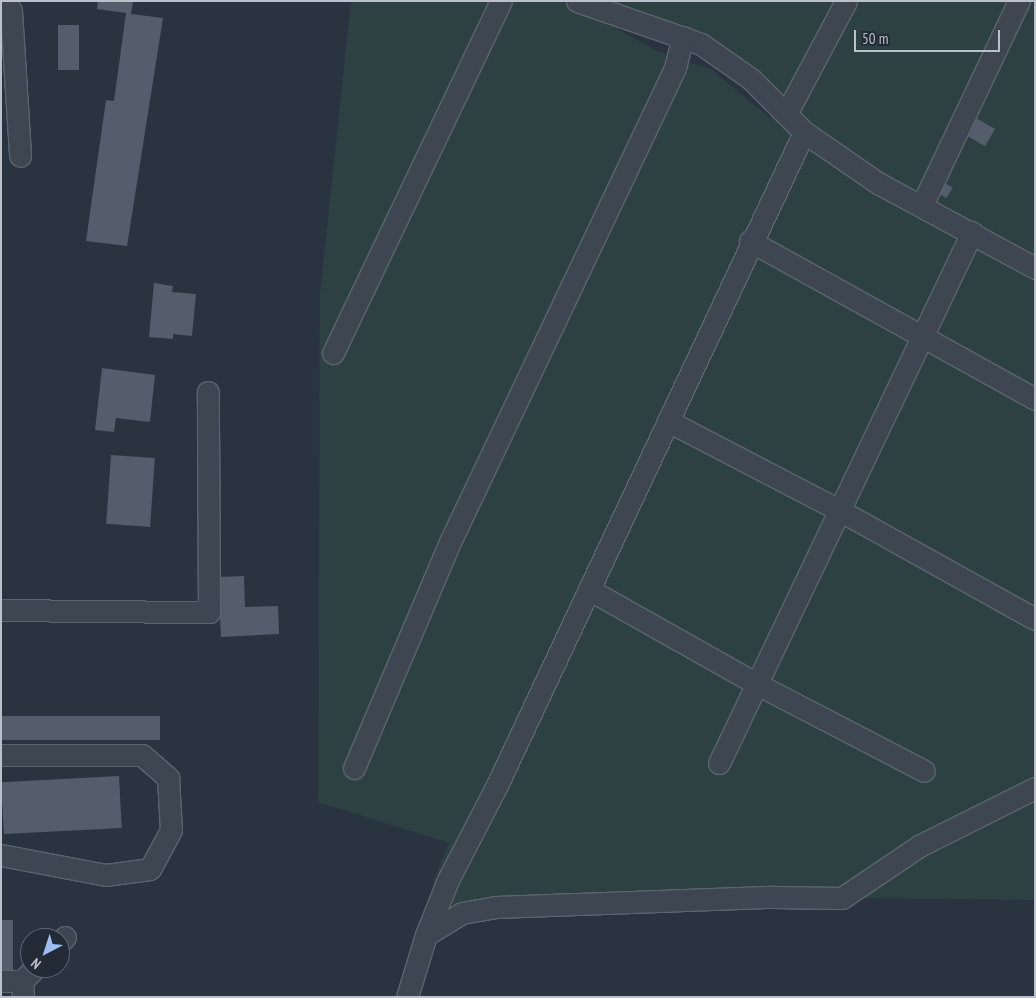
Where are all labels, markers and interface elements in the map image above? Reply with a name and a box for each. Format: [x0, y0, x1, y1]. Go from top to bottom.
scale bar [856, 20, 1002, 52]
text: 50 m [862, 29, 888, 48]
north arrow [20, 928, 70, 978]
text: N [27, 954, 45, 973]

